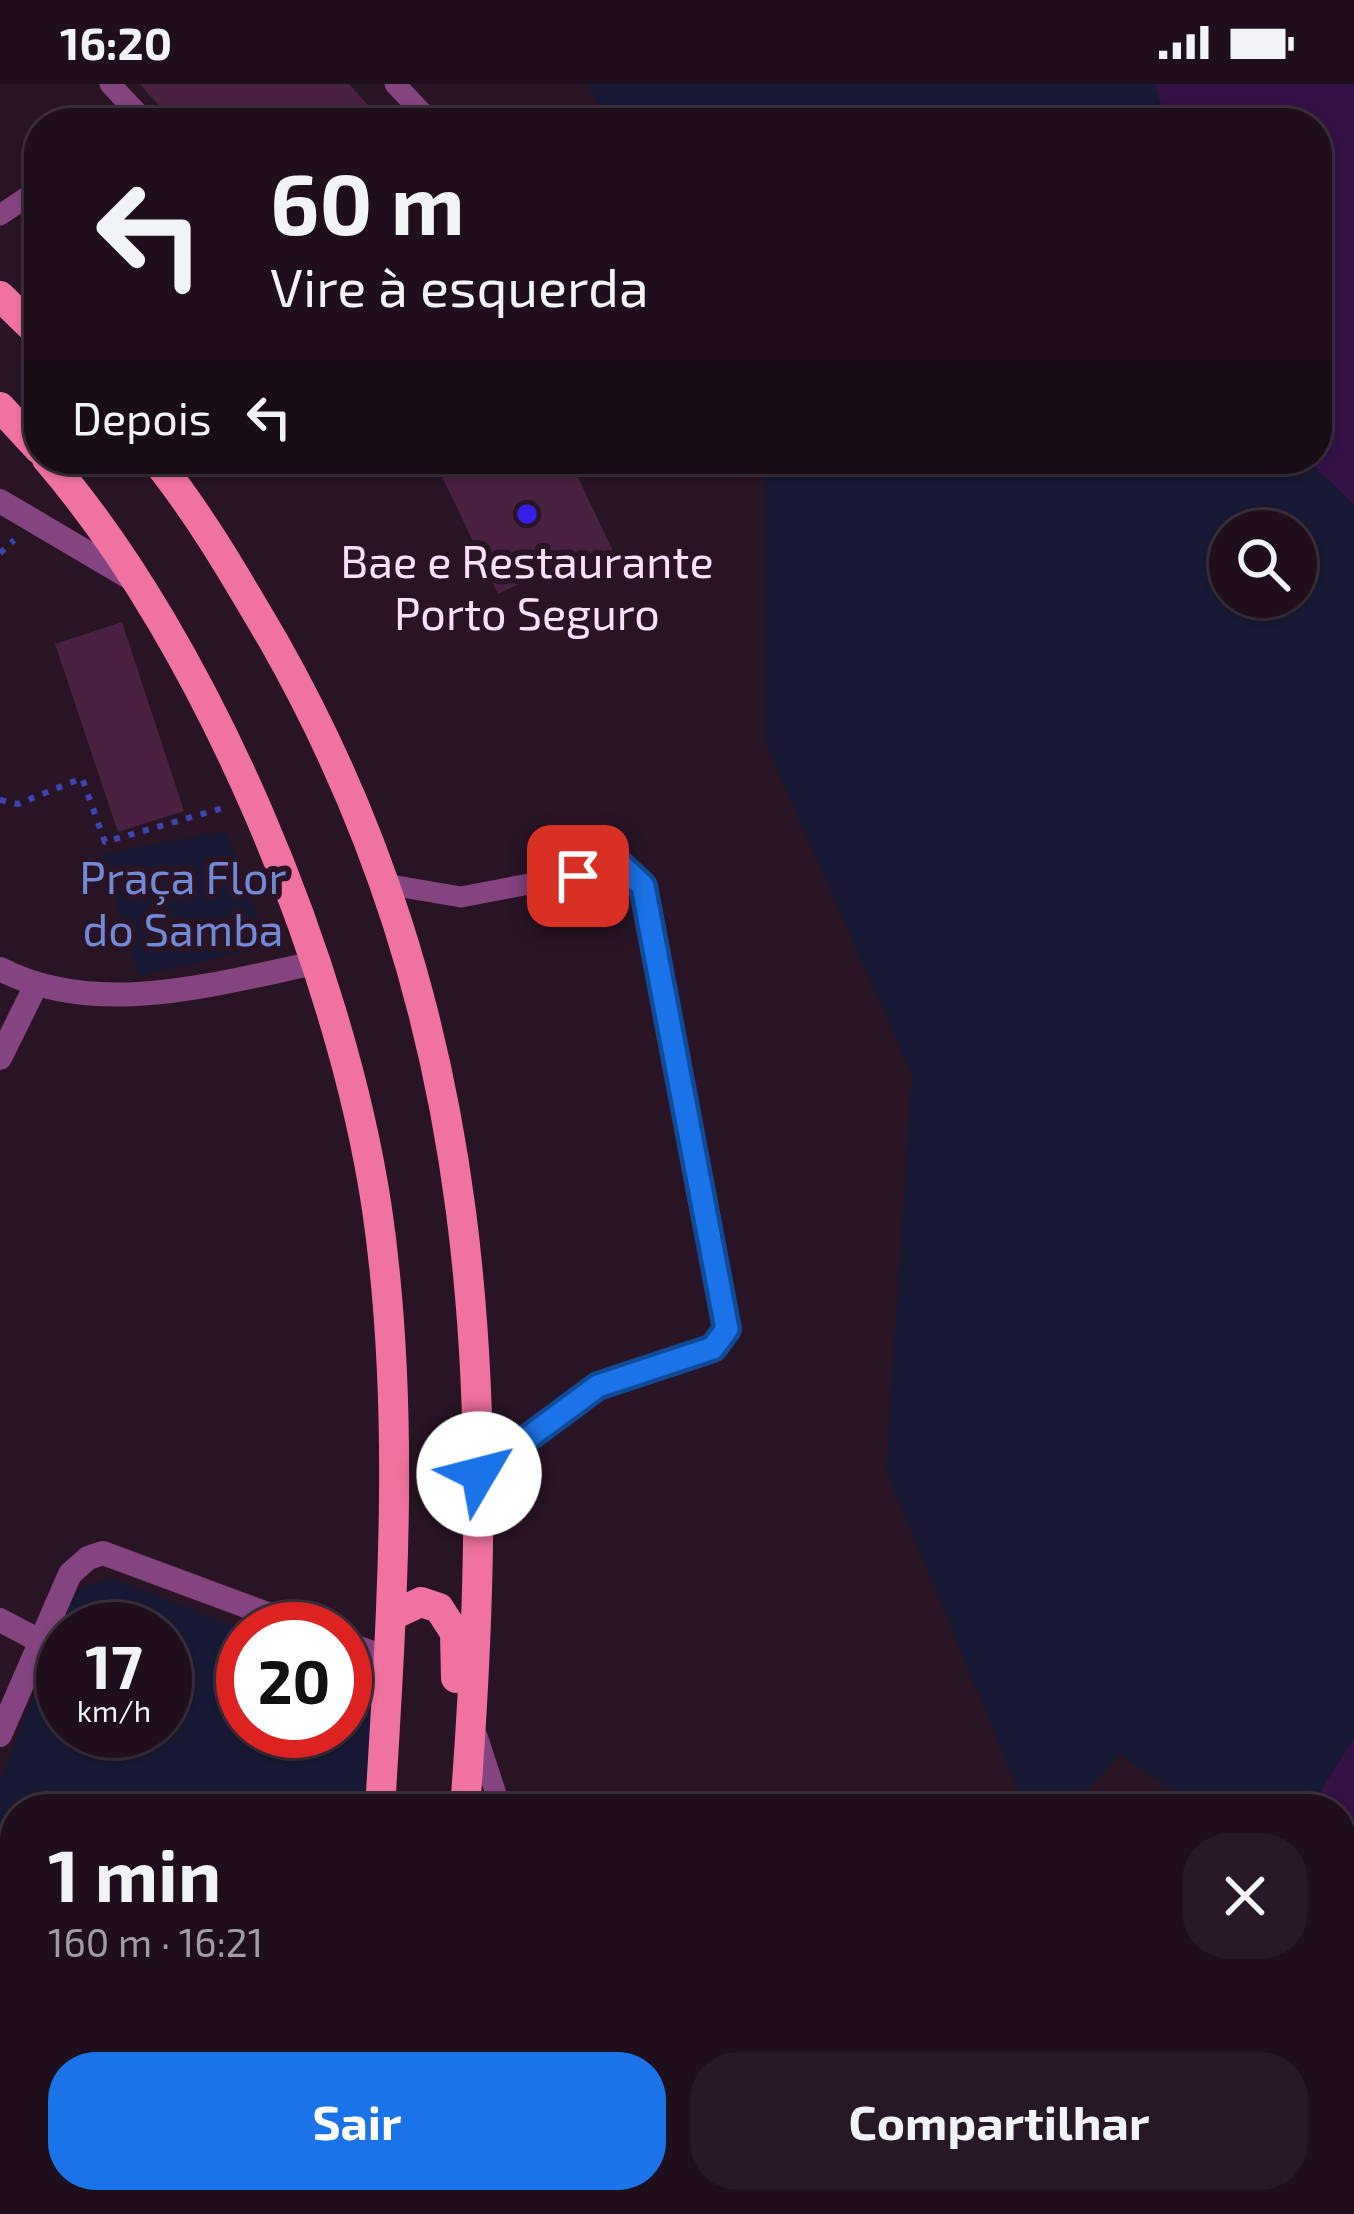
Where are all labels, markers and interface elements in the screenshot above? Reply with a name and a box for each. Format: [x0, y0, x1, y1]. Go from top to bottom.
text: 16:20 [60, 15, 172, 69]
text: 60 m [270, 151, 465, 252]
icon: left [72, 156, 228, 312]
text: Vire à esquerda [270, 253, 649, 318]
icon: left [236, 384, 302, 450]
text: Depois [72, 390, 212, 444]
marker: Bae e Restaurante Porto Seguro [514, 501, 540, 527]
map controls [1209, 510, 1317, 618]
button: search [1209, 510, 1317, 618]
place label: Bae e Restaurante Porto Seguro [340, 533, 714, 639]
pin [527, 825, 629, 927]
icon: arrive [545, 843, 611, 909]
park label: Praça Flor do Samba [79, 849, 287, 955]
position arrow [416, 1411, 542, 1537]
speed limit sign: 20 [216, 1602, 372, 1758]
text: 17 [85, 1629, 143, 1701]
text: km/h [77, 1692, 151, 1728]
text: 1 min [48, 1830, 221, 1916]
button: close [1182, 1833, 1308, 1959]
text: 160 m · 16:21 [48, 1918, 263, 1965]
button: Sair [48, 2052, 666, 2190]
button: Compartilhar [690, 2052, 1308, 2190]

